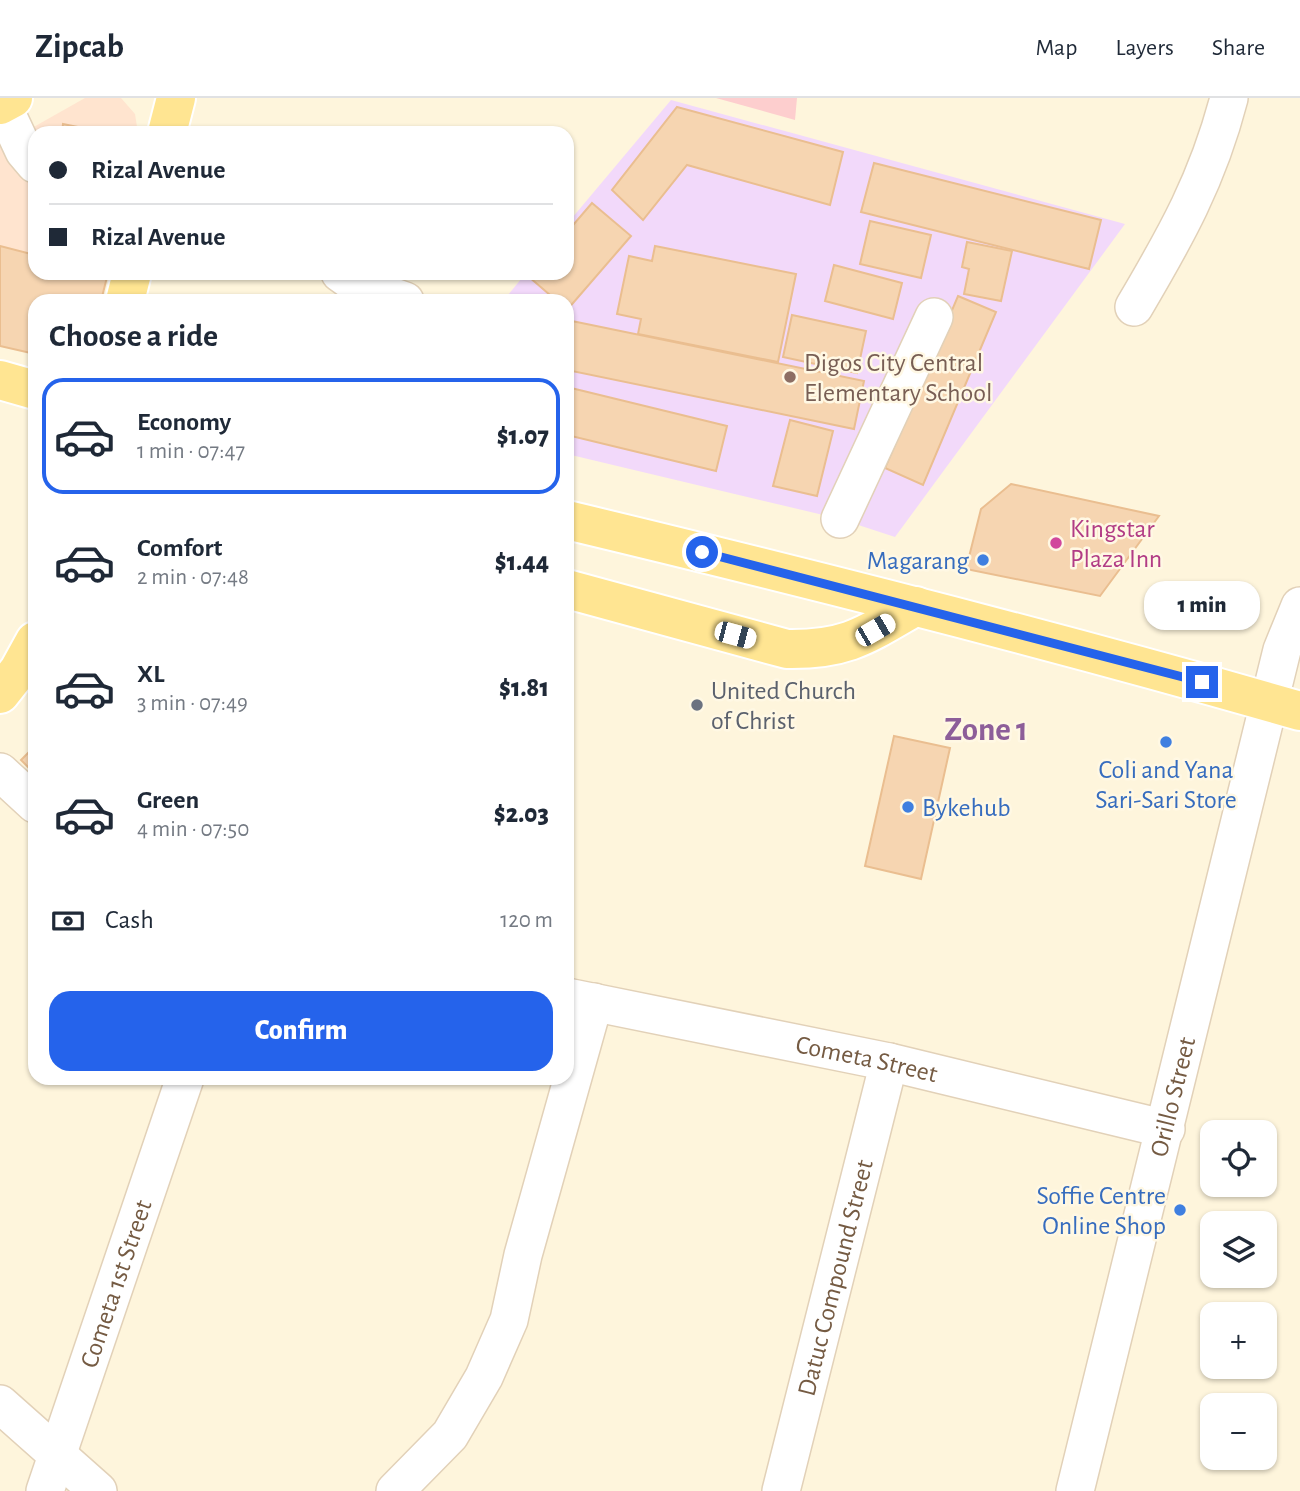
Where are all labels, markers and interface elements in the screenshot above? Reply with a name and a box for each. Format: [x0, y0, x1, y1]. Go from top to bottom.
text: Zipcab [35, 31, 124, 64]
text: Map [1035, 36, 1077, 60]
text: Layers [1115, 36, 1174, 60]
text: Share [1212, 36, 1265, 60]
text: Rizal Avenue [91, 157, 226, 183]
text: Rizal Avenue [91, 224, 226, 250]
text: Choose a ride [49, 320, 218, 352]
place label: Digos City Central Elementary School [804, 350, 993, 406]
marker: Digos City Central Elementary School [782, 369, 798, 385]
icon: car [53, 405, 116, 468]
text: Economy [137, 409, 231, 435]
text: $1.07 [497, 423, 549, 449]
text: 1 min · 07:47 [137, 440, 245, 463]
place label: Kingstar Plaza Inn [1070, 516, 1162, 572]
icon: car [53, 531, 116, 594]
text: Comfort [137, 535, 222, 561]
marker: Kingstar Plaza Inn [1048, 535, 1064, 551]
route start [686, 536, 718, 568]
place label: Magarang [867, 548, 969, 574]
text: $1.44 [495, 549, 549, 575]
marker: Magarang [975, 552, 991, 568]
text: 2 min · 07:48 [137, 566, 249, 589]
callout: 1 min [1144, 580, 1260, 630]
text: 1 min [1178, 594, 1226, 617]
car [852, 610, 899, 650]
car [712, 619, 759, 651]
icon: car [53, 657, 116, 720]
text: XL [137, 661, 164, 687]
route end [1186, 666, 1218, 698]
text: $1.81 [499, 675, 549, 701]
place label: United Church of Christ [711, 678, 856, 734]
text: 3 min · 07:49 [137, 692, 248, 715]
marker: United Church of Christ [689, 697, 705, 713]
district label: Zone 1 [944, 714, 1028, 747]
marker: Coli and Yana Sari-Sari Store [1158, 734, 1174, 750]
place label: Coli and Yana Sari-Sari Store [1095, 757, 1237, 813]
icon: car [53, 783, 116, 846]
text: Green [137, 787, 199, 813]
place label: Bykehub [922, 795, 1011, 821]
marker: Bykehub [900, 799, 916, 815]
text: $2.03 [494, 801, 549, 827]
text: 4 min · 07:50 [137, 818, 249, 841]
icon: cash [49, 902, 87, 940]
text: Cash [105, 907, 154, 933]
text: 120 m [500, 909, 553, 932]
button: Confirm [49, 991, 553, 1071]
street label: Cometa Street [794, 1032, 940, 1087]
street label: Orillo Street [1146, 1034, 1200, 1160]
map controls [1200, 1120, 1277, 1470]
button: locate [1200, 1120, 1277, 1197]
street label: Datuc Compound Street [793, 1157, 878, 1399]
place label: Soffie Centre Online Shop [1036, 1183, 1166, 1239]
street label: Cometa 1st Street [76, 1197, 157, 1371]
marker: Soffie Centre Online Shop [1172, 1202, 1188, 1218]
button: layers [1200, 1211, 1277, 1288]
button: + [1200, 1302, 1277, 1379]
button: − [1200, 1393, 1277, 1470]

